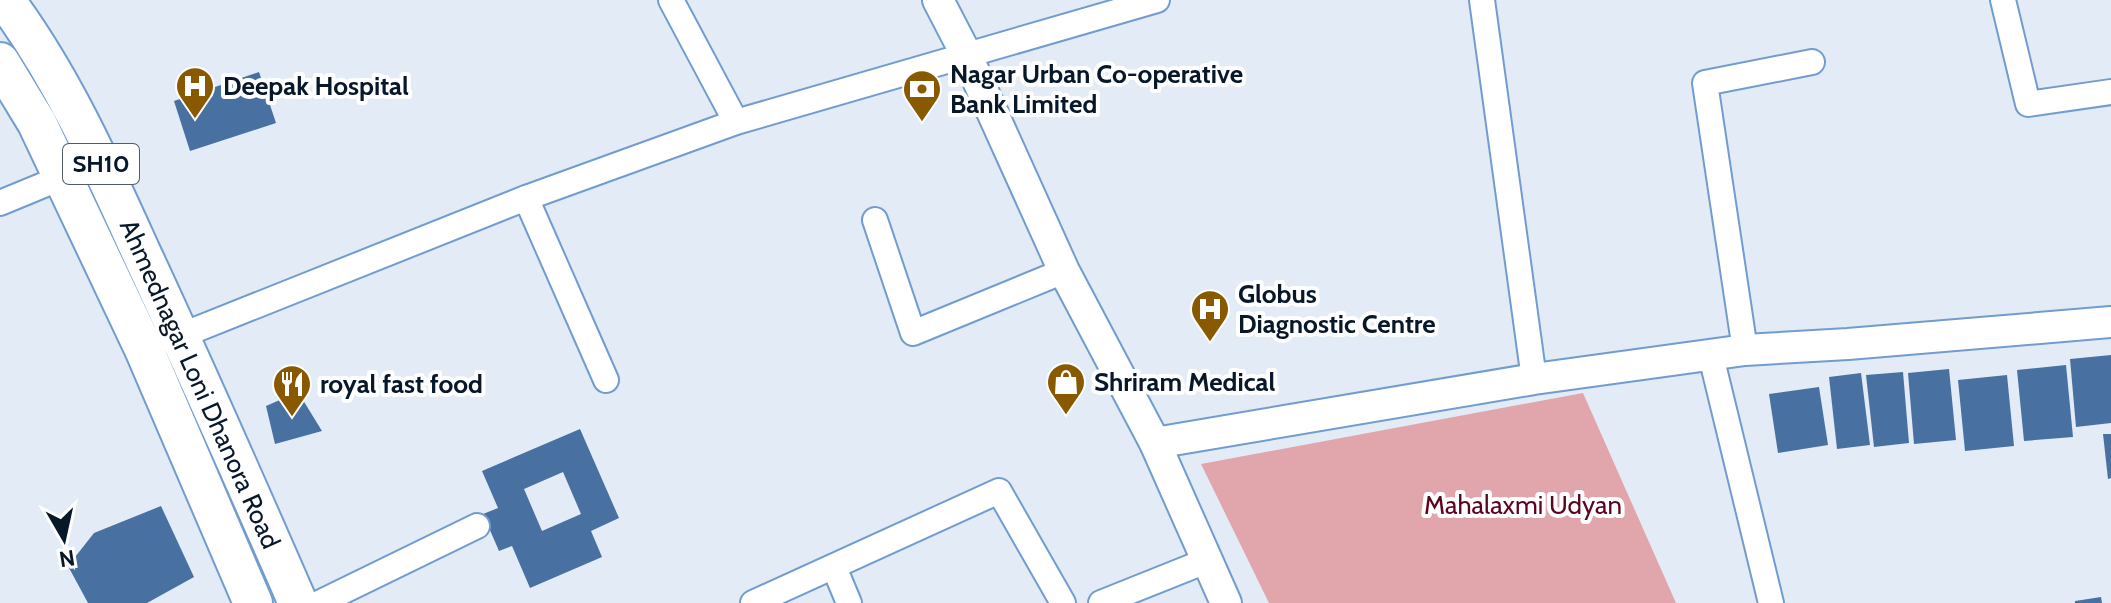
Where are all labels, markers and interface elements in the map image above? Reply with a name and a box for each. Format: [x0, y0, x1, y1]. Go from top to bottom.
place label: Nagar Urban Co-operative Bank Limited [950, 58, 1243, 120]
hospital icon: Deepak Hospital [174, 65, 216, 120]
bank icon: Nagar Urban Co-operative Bank Limited [901, 68, 943, 123]
place label: Deepak Hospital [223, 70, 409, 102]
road number: SH10 [63, 144, 139, 184]
street label: Ahmednagar Loni Dhanora Road [113, 214, 287, 554]
place label: Globus Diagnostic Centre [1238, 278, 1436, 340]
hospital icon: Globus Diagnostic Centre [1189, 288, 1231, 343]
shop icon: Shriram Medical [1045, 361, 1087, 416]
restaurant icon: royal fast food [271, 363, 313, 418]
place label: Shriram Medical [1094, 366, 1275, 398]
place label: royal fast food [320, 368, 483, 400]
park label: Mahalaxmi Udyan [1424, 489, 1622, 521]
north arrow [24, 499, 104, 579]
text: N [57, 544, 77, 573]

